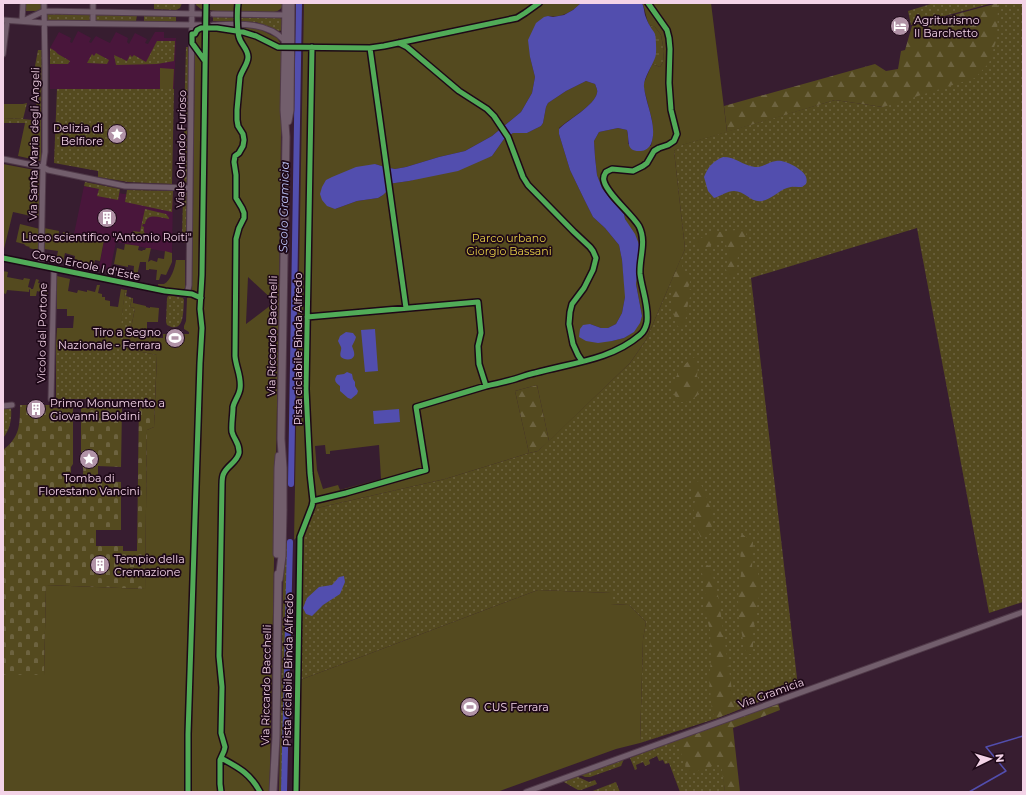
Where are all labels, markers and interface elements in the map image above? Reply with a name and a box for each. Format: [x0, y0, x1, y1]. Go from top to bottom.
place label: Agriturismo Il Barchetto [914, 13, 980, 40]
hotel icon: Agriturismo Il Barchetto [889, 15, 911, 37]
street label: Via Santa Maria degli Angeli [26, 67, 42, 221]
street label: Viale Orlando Furioso [173, 90, 189, 208]
place label: Delizia di Belfiore [53, 121, 103, 148]
place icon: Delizia di Belfiore [106, 123, 128, 145]
water label: Scolo Gramicia [275, 161, 292, 253]
building icon: Liceo scientifico "Antonio Roiti" [96, 207, 118, 229]
place label: Liceo scientifico "Antonio Roiti" [22, 230, 192, 244]
park label: Parco urbano Giorgio Bassani [466, 231, 552, 258]
street label: Corso Ercole I d'Este [30, 247, 142, 283]
street label: Pista ciclabile Binda Alfredo [291, 273, 305, 425]
street label: Via Riccardo Bacchelli [264, 275, 280, 397]
street label: Vicolo del Portone [34, 282, 50, 383]
place label: Tiro a Segno Nazionale - Ferrara [58, 325, 161, 352]
sports icon: Tiro a Segno Nazionale - Ferrara [164, 327, 186, 349]
place label: Primo Monumento a Giovanni Boldini [50, 396, 165, 423]
building icon: Primo Monumento a Giovanni Boldini [25, 398, 47, 420]
place icon: Tomba di Florestano Vancini [78, 448, 100, 470]
place label: Tomba di Florestano Vancini [38, 471, 140, 498]
place label: Tempio della Cremazione [114, 552, 185, 579]
building icon: Tempio della Cremazione [89, 554, 111, 576]
street label: Pista ciclabile Binda Alfredo [280, 593, 296, 746]
street label: Via Riccardo Bacchelli [258, 624, 274, 746]
street label: Via Gramicia [736, 675, 806, 711]
sports icon: CUS Ferrara [459, 696, 481, 718]
place label: CUS Ferrara [484, 700, 549, 714]
north arrow [970, 739, 1010, 779]
text: N [993, 753, 1007, 763]

